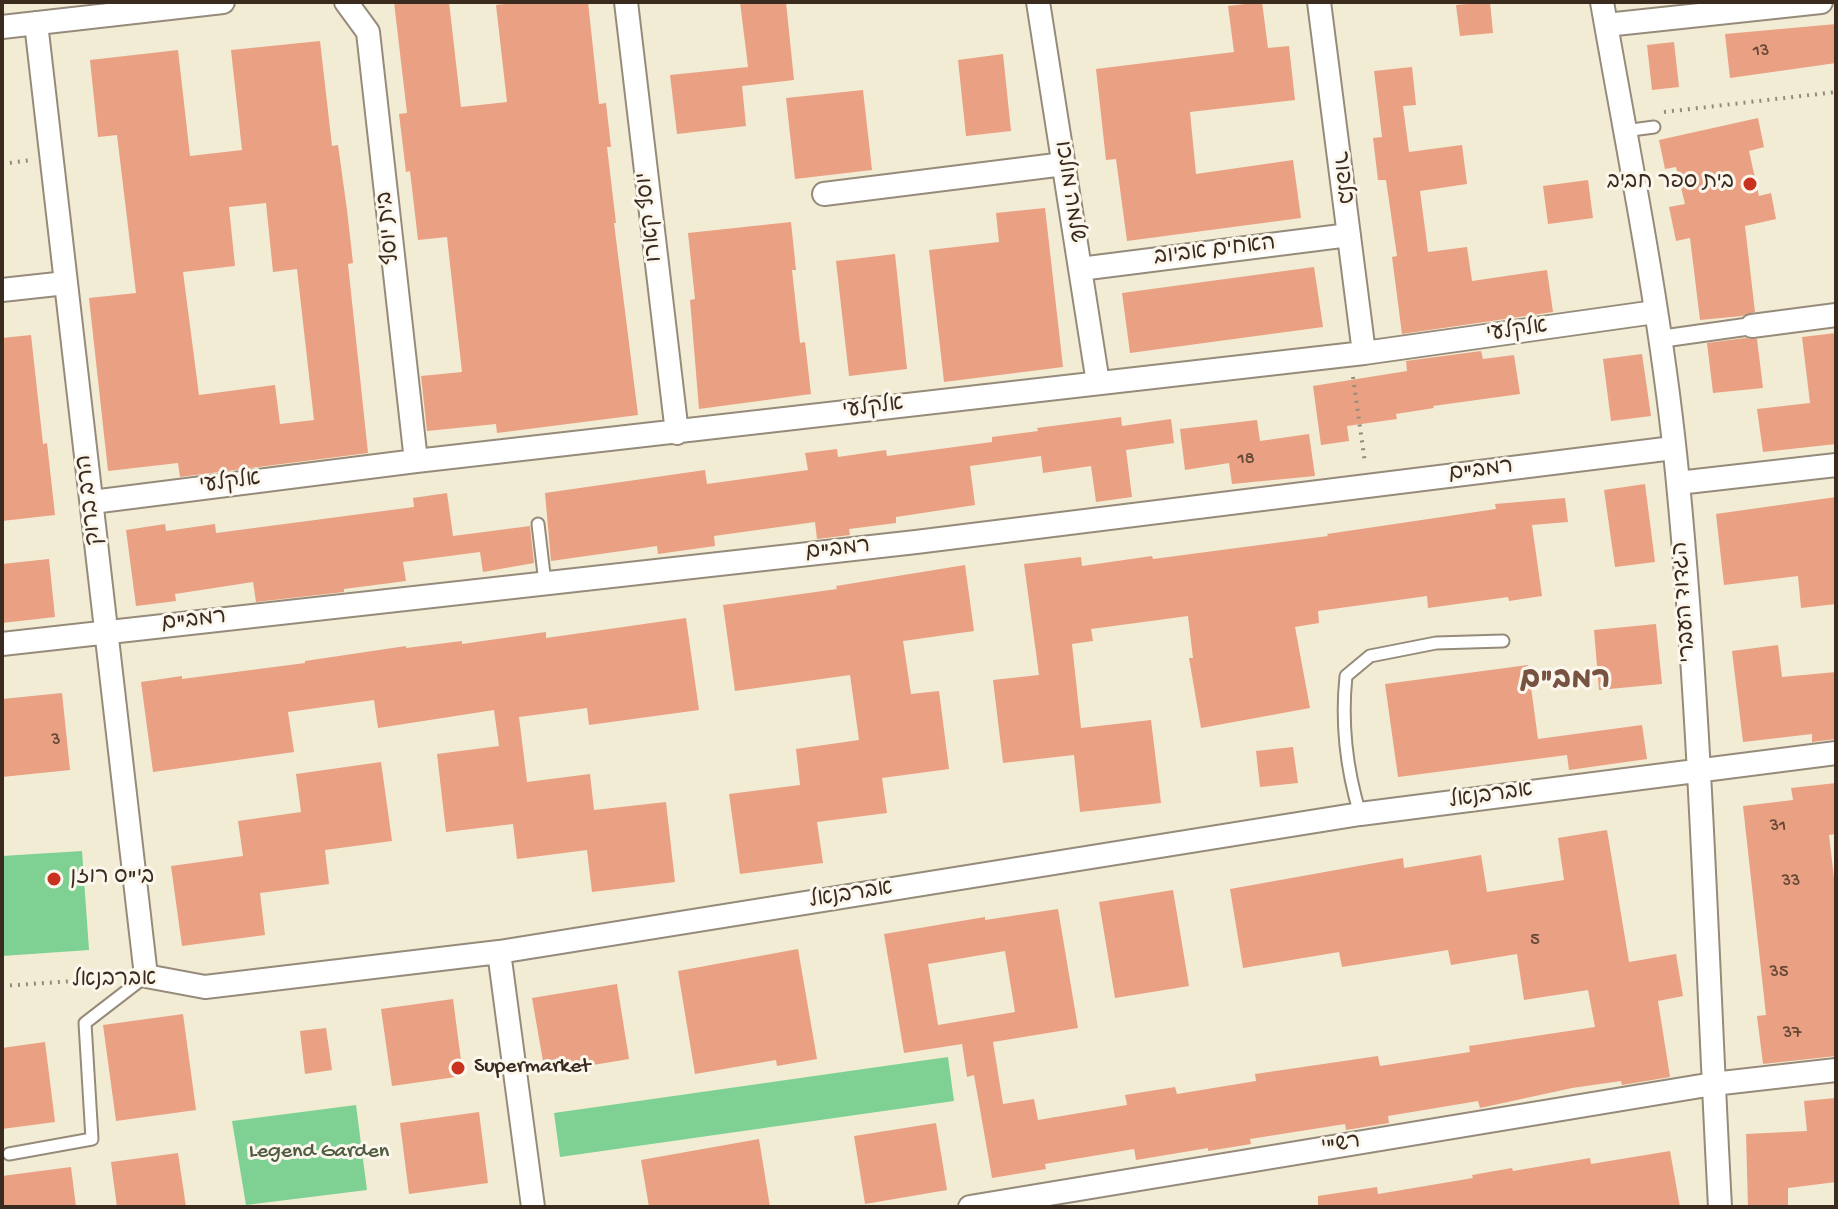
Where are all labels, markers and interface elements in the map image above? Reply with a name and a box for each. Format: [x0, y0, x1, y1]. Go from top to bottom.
house number: 13 [1753, 41, 1769, 63]
street label: שלמה מולכו [1047, 139, 1089, 245]
street label: בלפור [1325, 150, 1357, 206]
street label: יוסף קארו [632, 170, 670, 264]
place label: בית ספר חביב [1607, 171, 1734, 197]
marker: בית ספר חביב [1741, 175, 1759, 193]
street label: בית יוסף [373, 190, 407, 266]
street label: האחים אביוב [1153, 231, 1277, 273]
street label: אלקלעי [1485, 315, 1549, 349]
street label: אלקלעי [841, 392, 905, 426]
house number: 18 [1237, 449, 1255, 471]
street label: הרב ברוק [72, 453, 110, 547]
street label: רמב"ם [1447, 455, 1515, 489]
street label: אלקלעי [198, 467, 262, 501]
street label: רמב"ם [804, 534, 872, 568]
street label: הגדוד העברי [1669, 541, 1703, 663]
street label: רמב"ם [160, 605, 228, 639]
district label: רמב"ם [1520, 664, 1610, 700]
house number: 3 [51, 730, 61, 752]
street label: אברבנאל [1447, 778, 1535, 816]
house number: 31 [1770, 816, 1786, 838]
place label: בי"ס רוזן [70, 866, 154, 892]
marker: בי"ס רוזן [45, 870, 63, 888]
house number: 33 [1782, 871, 1800, 893]
street label: אברבנאל [807, 876, 895, 916]
house number: 5 [1530, 930, 1540, 952]
house number: 35 [1770, 962, 1788, 984]
street label: אברבנאל [72, 967, 156, 995]
house number: 37 [1783, 1023, 1801, 1045]
place label: Supermarket [474, 1055, 590, 1081]
marker: Supermarket [449, 1059, 467, 1077]
street label: רש"י [1320, 1130, 1362, 1162]
park label: Legend Garden [249, 1140, 389, 1166]

